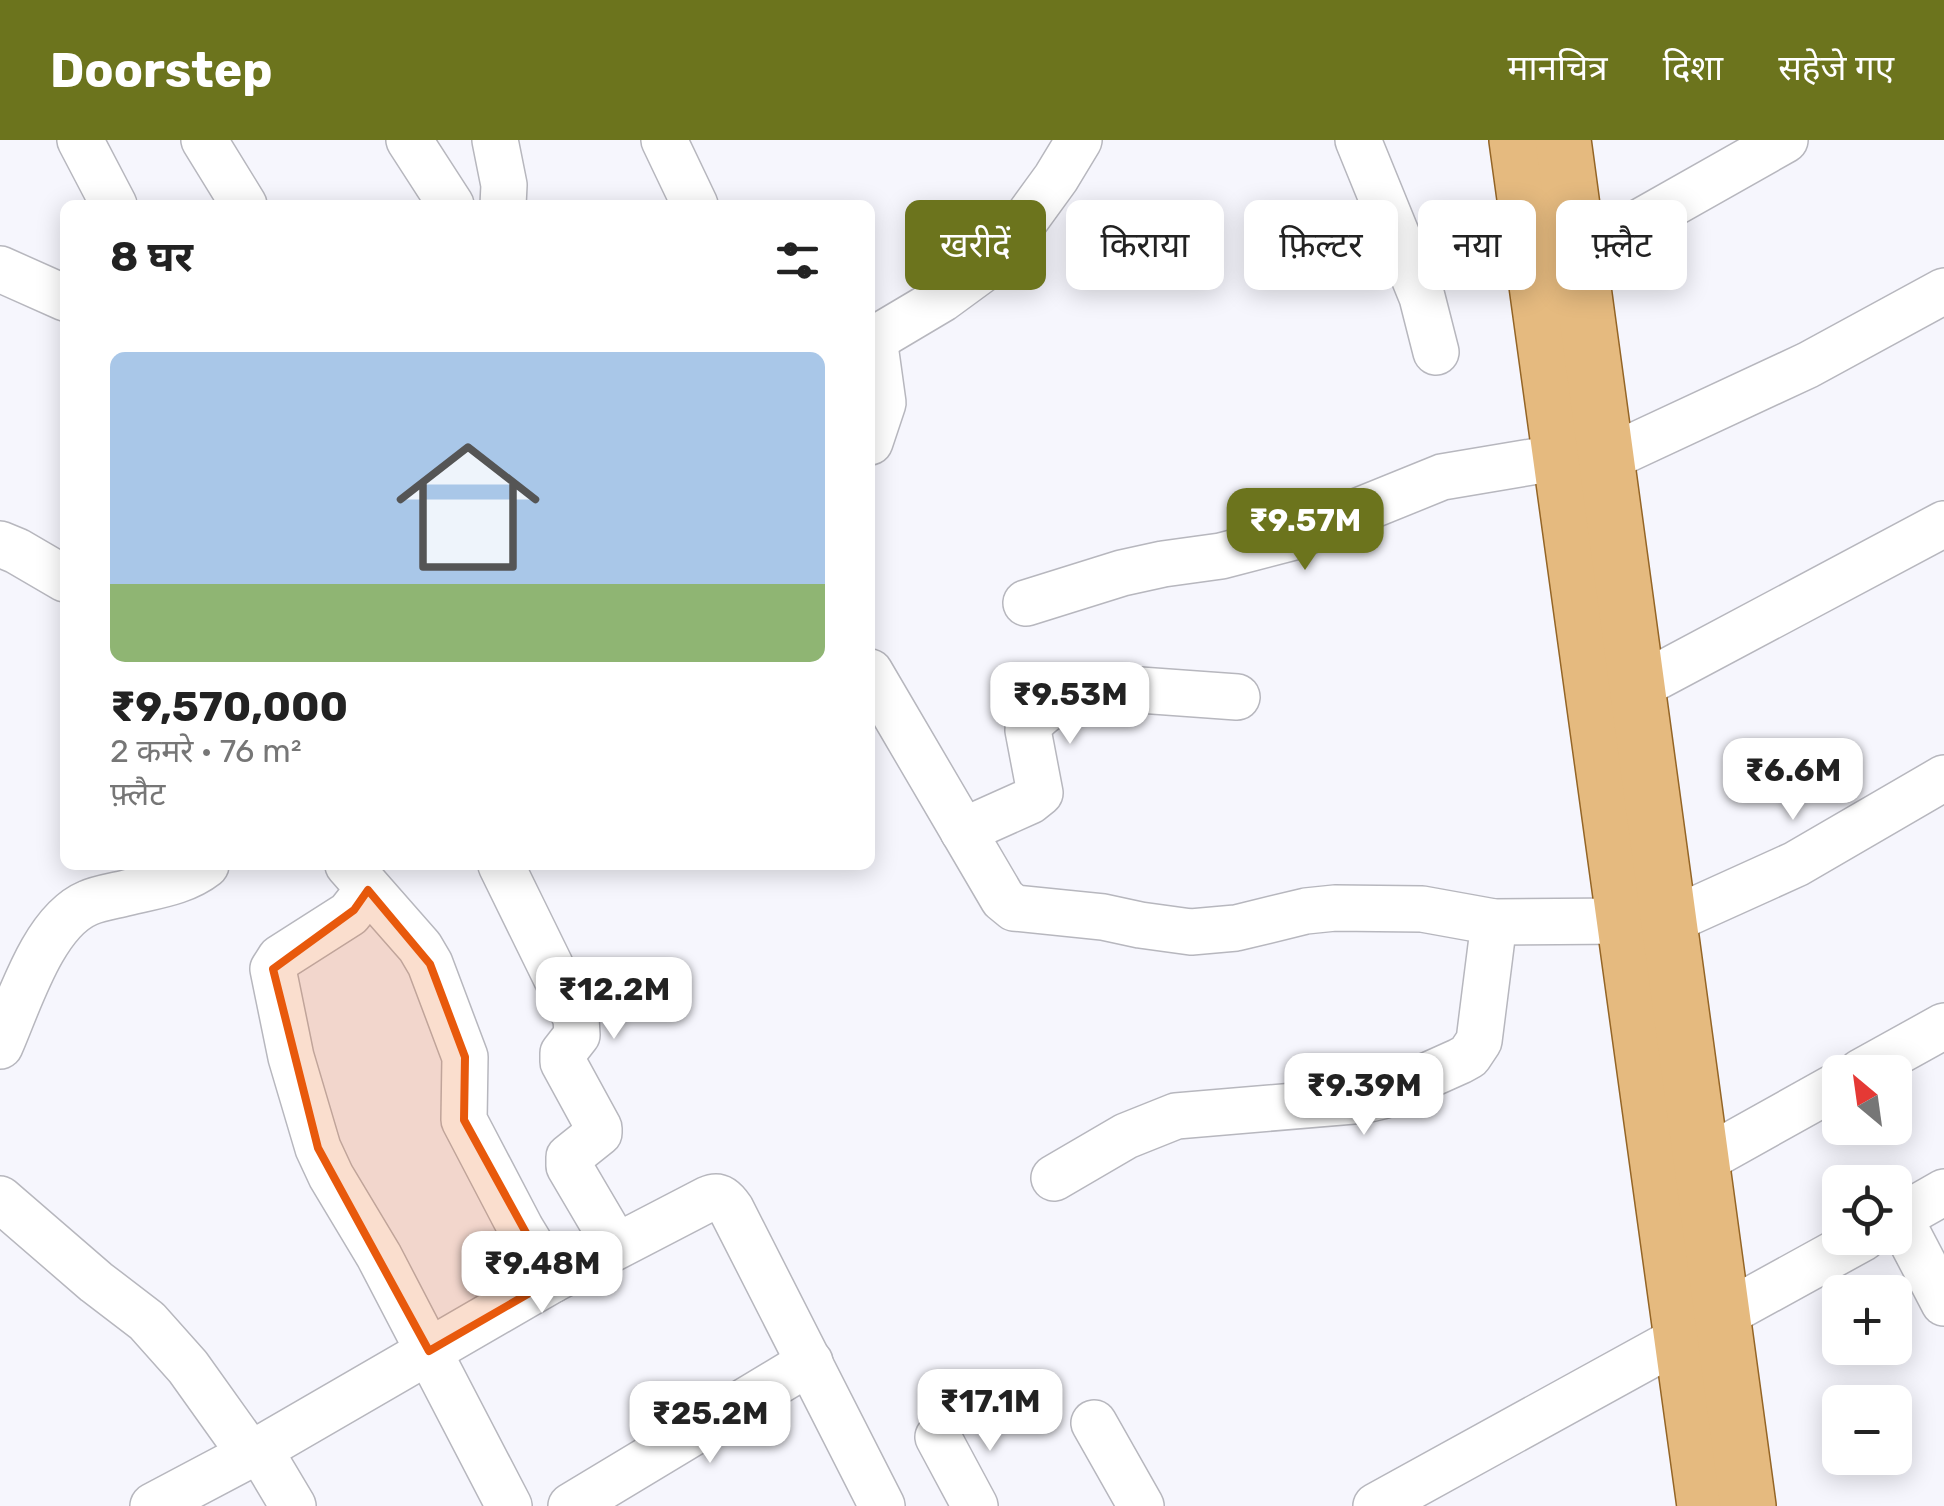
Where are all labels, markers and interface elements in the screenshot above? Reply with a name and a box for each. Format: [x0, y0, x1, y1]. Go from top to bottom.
text: Doorstep [50, 42, 272, 99]
text: मानचित्र [1508, 47, 1608, 89]
text: दिशा [1663, 47, 1723, 89]
text: सहेजे गए [1778, 47, 1894, 89]
chip: खरीदें [905, 200, 1046, 290]
chip: किराया [1066, 200, 1224, 290]
chip: फ़िल्टर [1244, 200, 1398, 290]
chip: नया [1418, 200, 1536, 290]
chip: फ़्लैट [1556, 200, 1687, 290]
text: 8 घर [110, 232, 193, 282]
icon: filters [770, 233, 825, 288]
icon: home [378, 417, 558, 597]
pin: ₹9.57M [1224, 488, 1386, 573]
text: ₹9.57M [1249, 501, 1361, 539]
pin: ₹9.53M [989, 662, 1151, 747]
text: ₹9.53M [1012, 675, 1128, 713]
text: ₹9,570,000 [110, 682, 348, 732]
text: 2 कमरे · 76 m² [110, 732, 302, 770]
pin: ₹6.6M [1723, 738, 1863, 823]
text: ₹6.6M [1745, 751, 1841, 789]
text: फ़्लैट [110, 775, 165, 813]
pin: ₹12.2M [533, 957, 695, 1042]
text: ₹12.2M [558, 970, 670, 1008]
pin: ₹9.39M [1283, 1053, 1445, 1138]
north arrow [1822, 1055, 1912, 1145]
map controls [1822, 1055, 1912, 1475]
text: ₹9.39M [1306, 1066, 1422, 1104]
button: locate [1822, 1165, 1912, 1255]
pin: ₹9.48M [461, 1231, 623, 1316]
text: ₹9.48M [484, 1244, 600, 1282]
button: + [1822, 1275, 1912, 1365]
pin: ₹17.1M [909, 1369, 1071, 1454]
pin: ₹25.2M [629, 1381, 791, 1466]
text: ₹17.1M [939, 1382, 1041, 1420]
button: − [1822, 1385, 1912, 1475]
text: ₹25.2M [652, 1394, 768, 1432]

